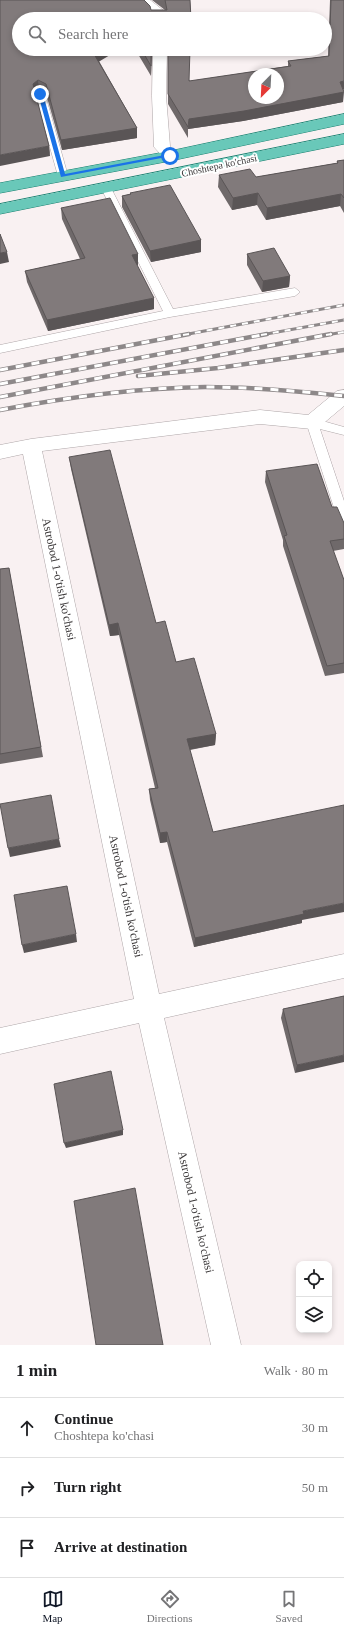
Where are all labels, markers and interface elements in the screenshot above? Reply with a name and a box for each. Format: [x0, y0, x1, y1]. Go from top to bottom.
search box [12, 12, 332, 56]
icon: search [26, 23, 48, 45]
text: Search here [58, 26, 128, 42]
north arrow [248, 68, 284, 104]
route end [31, 85, 49, 103]
route start [161, 147, 179, 165]
street label: Choshtepa ko'chasi [180, 152, 258, 179]
street label: Astrobod 1-o'tish ko'chasi [39, 516, 79, 642]
street label: Astrobod 1-o'tish ko'chasi [106, 833, 146, 959]
street label: Astrobod 1-o'tish ko'chasi [175, 1150, 217, 1275]
map controls [296, 1261, 332, 1333]
button: locate [296, 1261, 332, 1297]
button: layers [296, 1297, 332, 1333]
text: 1 min [16, 1361, 57, 1380]
text: Walk · 80 m [264, 1363, 328, 1378]
text: Continue [54, 1411, 113, 1427]
icon: ahead [16, 1417, 38, 1439]
text: 30 m [302, 1420, 328, 1435]
text: Choshtepa ko'chasi [54, 1428, 154, 1443]
icon: right [16, 1477, 38, 1499]
text: Turn right [54, 1479, 121, 1495]
text: 50 m [302, 1480, 328, 1495]
icon: arrive [16, 1537, 38, 1559]
text: Arrive at destination [54, 1539, 187, 1555]
tab: Map [42, 1588, 64, 1624]
tab: Directions [147, 1588, 192, 1624]
tab: Saved [276, 1588, 302, 1624]

